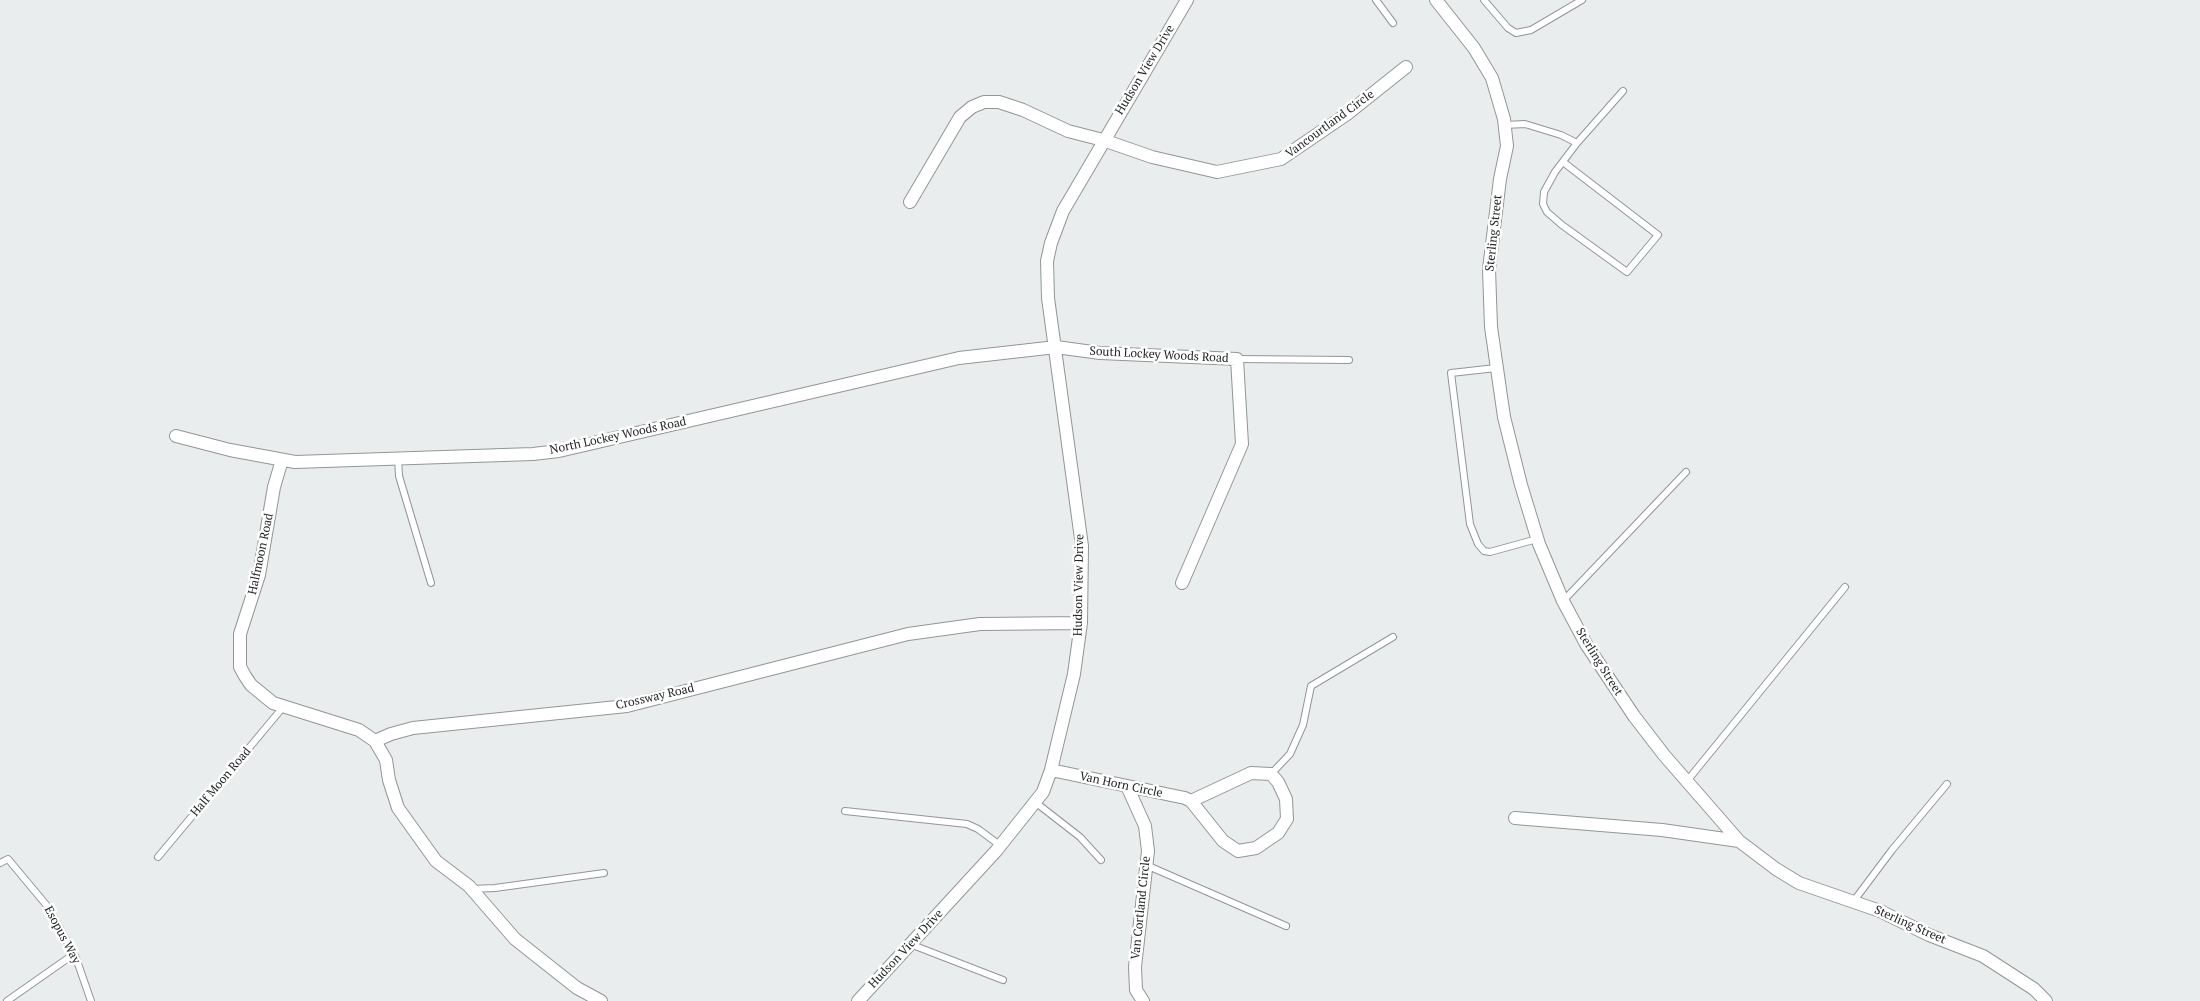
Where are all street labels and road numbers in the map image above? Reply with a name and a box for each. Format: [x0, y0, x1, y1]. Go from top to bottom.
street label: Hudson View Drive [1112, 22, 1178, 118]
street label: Vancourtland Circle [1283, 87, 1377, 161]
street label: Sterling Street [1483, 194, 1505, 272]
street label: South Lockey Woods Road [1089, 344, 1229, 366]
street label: North Lockey Woods Road [548, 414, 688, 458]
street label: Halfmoon Road [245, 512, 277, 596]
street label: Hudson View Drive [1071, 534, 1087, 636]
street label: Sterling Street [1572, 625, 1626, 699]
street label: Crossway Road [614, 681, 696, 713]
street label: Half Moon Road [188, 744, 254, 820]
street label: Van Horn Circle [1078, 769, 1164, 801]
street label: Van Cortland Circle [1128, 856, 1154, 960]
street label: Sterling Street [1872, 903, 1948, 947]
street label: Esopus Way [41, 904, 83, 966]
street label: Hudson View Drive [866, 907, 946, 991]

